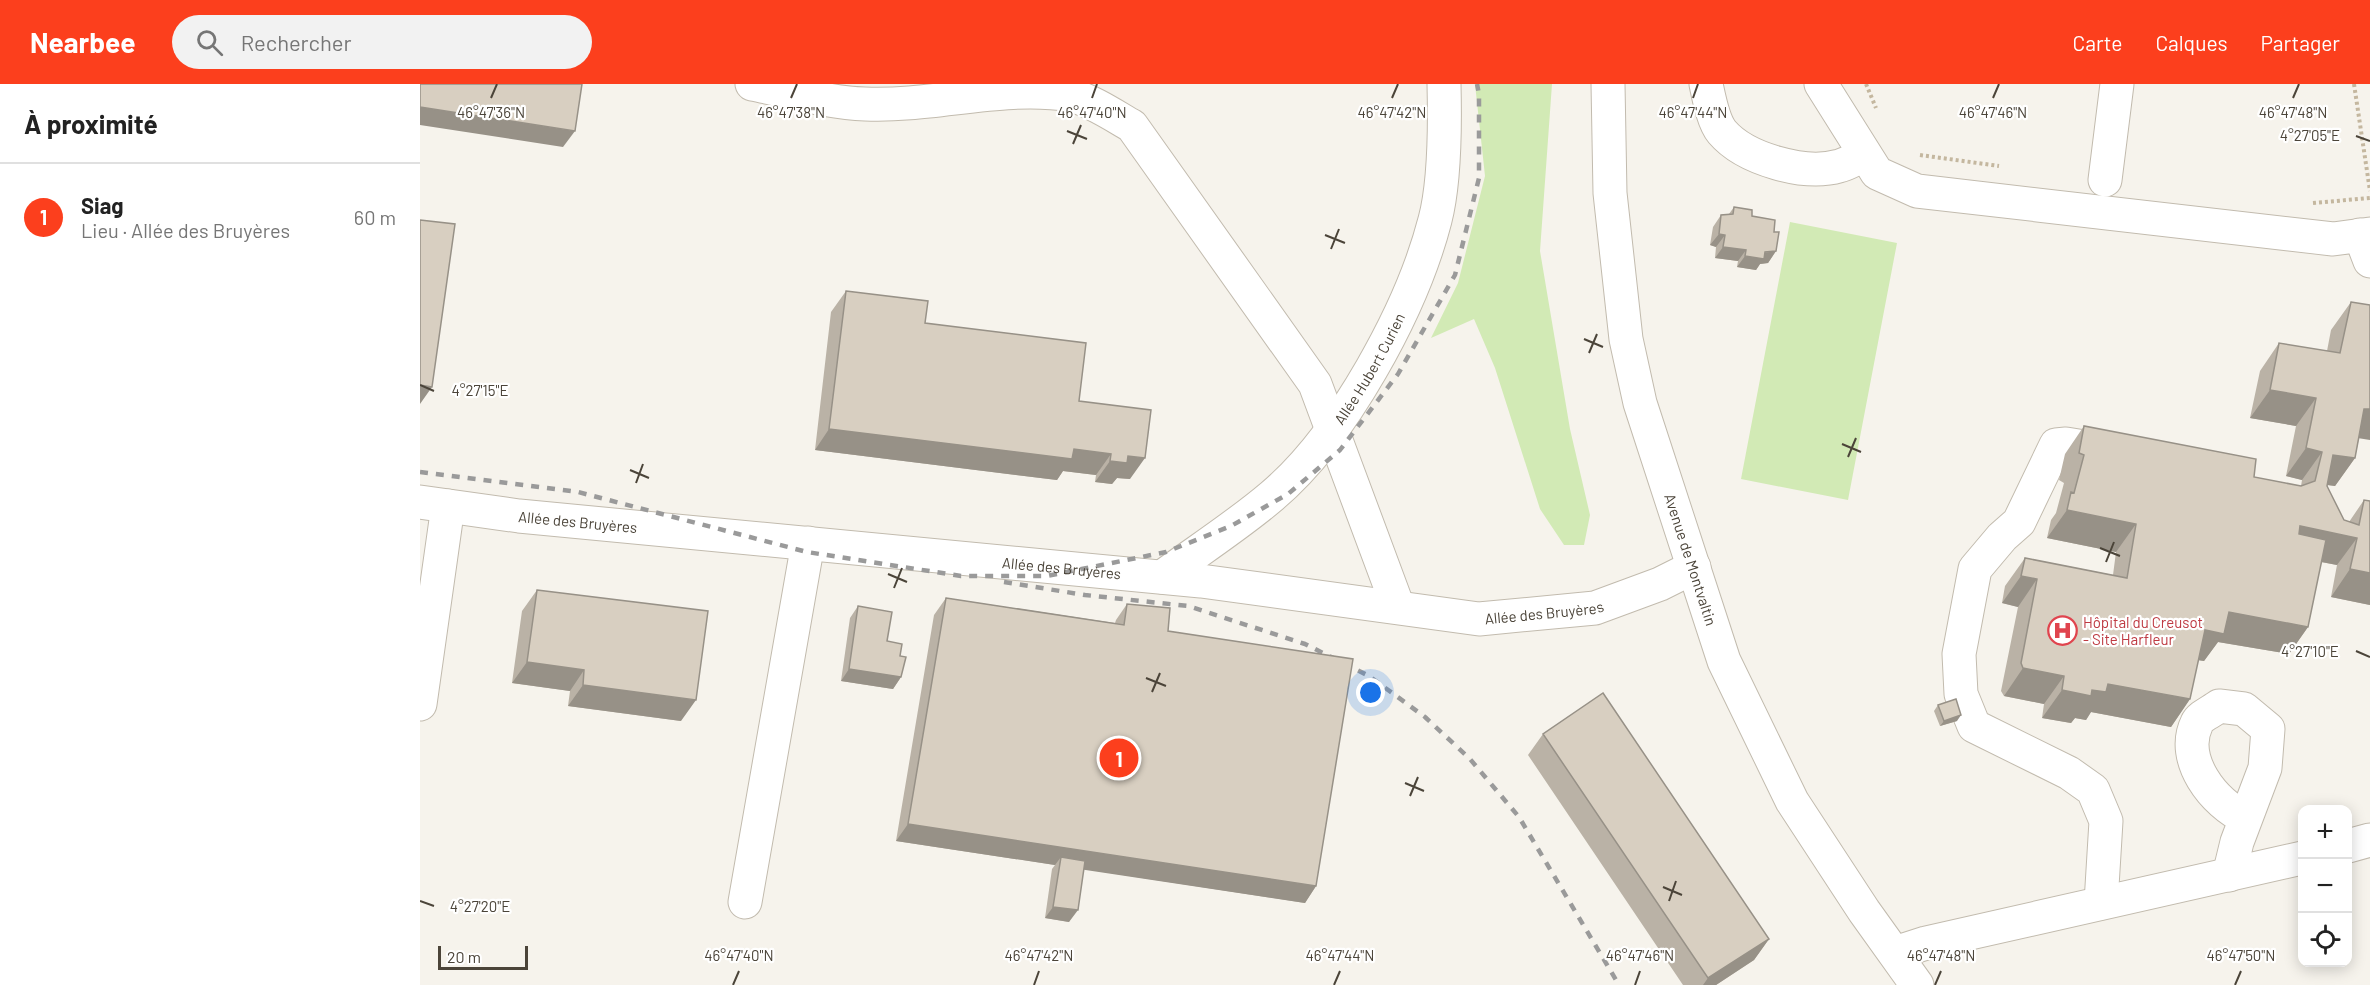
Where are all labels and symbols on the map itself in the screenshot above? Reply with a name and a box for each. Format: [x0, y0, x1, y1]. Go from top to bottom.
text: 46°47'36"N [457, 103, 525, 121]
text: 46°47'38"N [757, 103, 825, 121]
text: 46°47'40"N [1057, 103, 1127, 121]
text: 46°47'42"N [1358, 103, 1426, 121]
text: 46°47'44"N [1659, 103, 1727, 121]
text: 46°47'46"N [1959, 103, 2027, 121]
text: 46°47'48"N [2259, 103, 2327, 121]
text: 4°27'05"E [2280, 126, 2340, 144]
street label: Allée Hubert Curien [1330, 310, 1408, 428]
text: 4°27'15"E [451, 381, 509, 399]
street label: Avenue de Montvaltin [1661, 491, 1721, 628]
street label: Allée des Bruyères [517, 507, 638, 536]
street label: Allée des Bruyères [1001, 553, 1122, 582]
street label: Allée des Bruyères [1484, 597, 1606, 627]
place label: Hôpital du Creusot - Site Harfleur [2083, 613, 2203, 648]
hospital icon: Hôpital du Creusot - Site Harfleur [2046, 615, 2078, 647]
text: 4°27'10"E [2281, 642, 2339, 660]
your location [1356, 678, 1385, 707]
pin: 1 [1100, 736, 1138, 780]
text: 4°27'20"E [450, 897, 510, 915]
scale bar [438, 943, 528, 970]
text: 46°47'40"N [704, 946, 774, 964]
text: 46°47'42"N [1005, 946, 1073, 964]
text: 46°47'44"N [1306, 946, 1374, 964]
text: 46°47'46"N [1606, 946, 1674, 964]
text: 46°47'48"N [1907, 946, 1975, 964]
text: 46°47'50"N [2207, 946, 2275, 964]

